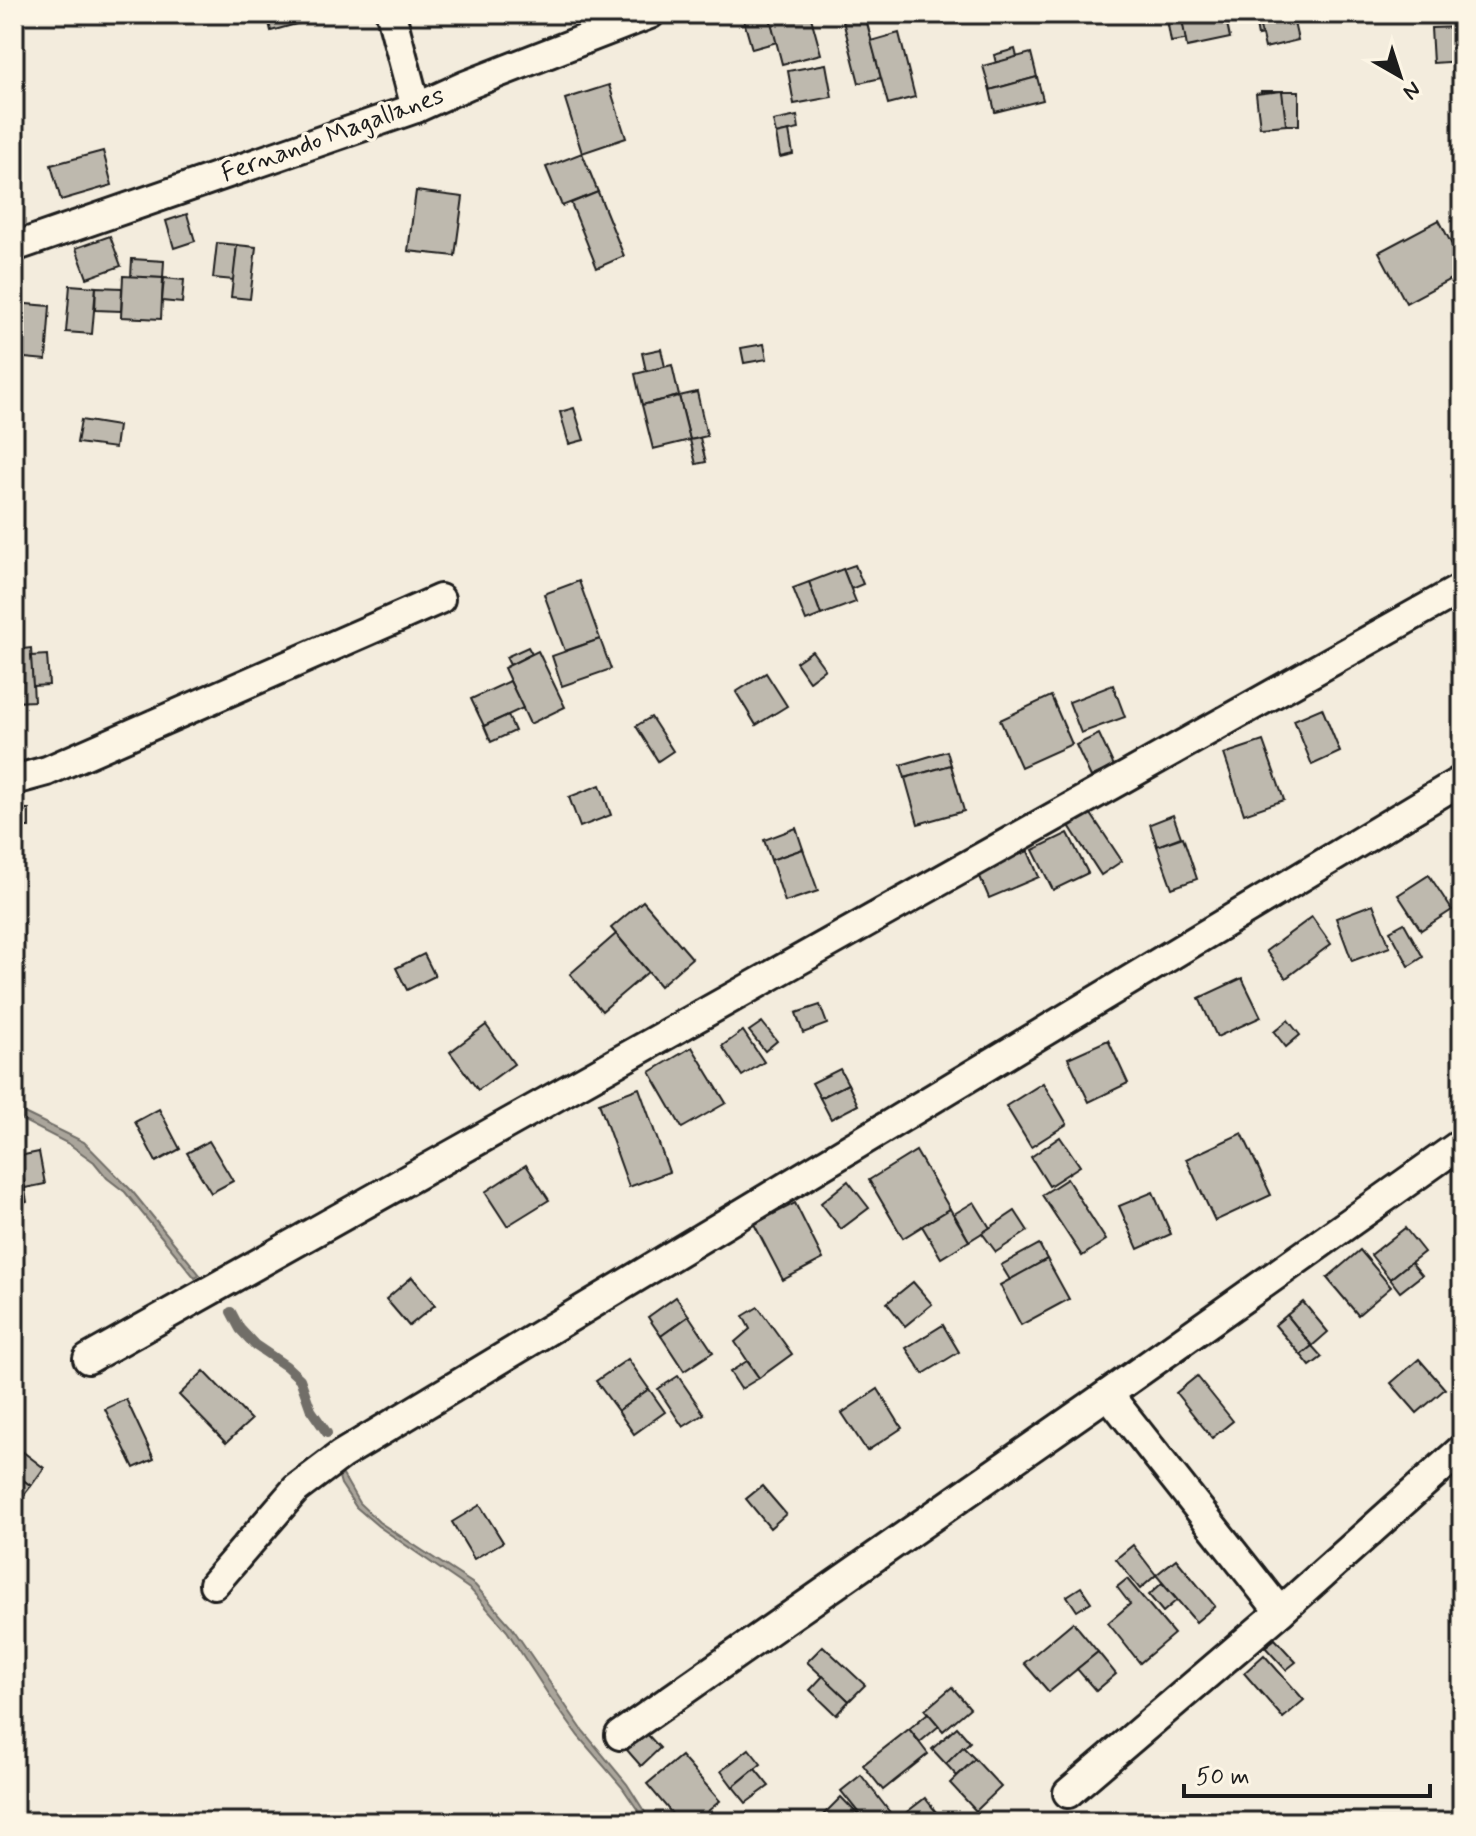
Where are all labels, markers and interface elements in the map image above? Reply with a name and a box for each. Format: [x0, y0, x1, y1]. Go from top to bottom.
north arrow [1360, 36, 1440, 116]
text: N [1397, 74, 1426, 105]
street label: Fernando Magallanes [217, 79, 449, 191]
scale bar [1184, 1748, 1430, 1798]
text: 50 m [1196, 1762, 1250, 1793]

